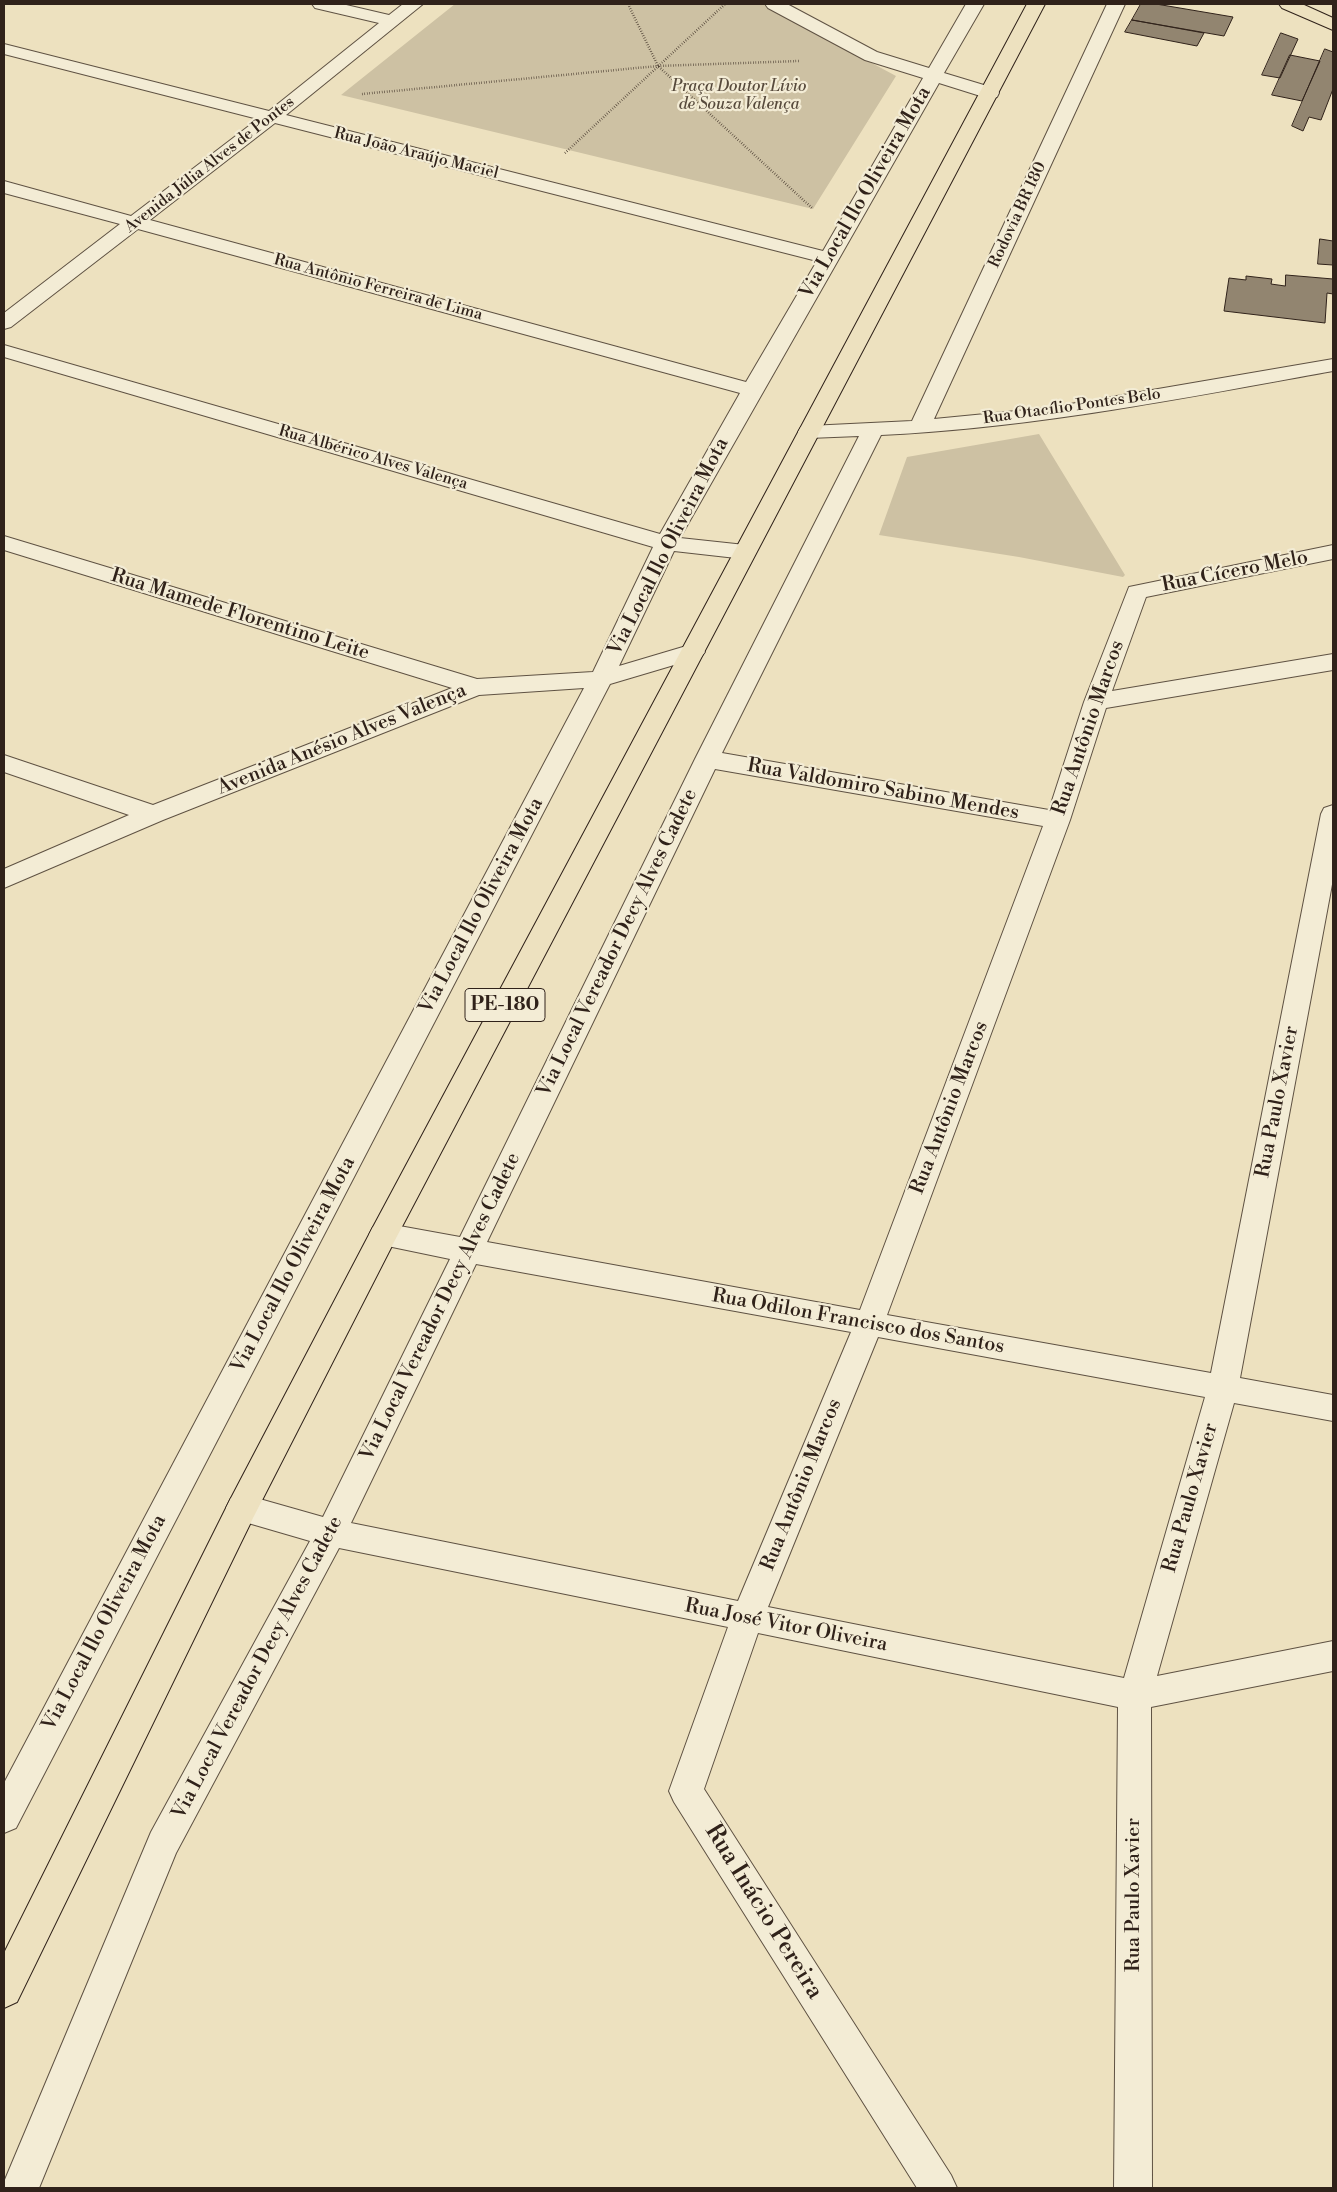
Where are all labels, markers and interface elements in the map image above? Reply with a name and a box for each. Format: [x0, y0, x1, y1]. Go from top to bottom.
park label: Praça Doutor Lívio de Souza Valença [672, 77, 806, 115]
street label: Via Local Ilo Oliveira Mota [795, 83, 937, 303]
street label: Avenida Júlia Alves de Pontes [121, 93, 299, 237]
street label: Rua João Araújo Maciel [332, 124, 500, 184]
street label: Rodovia BR 180 [985, 159, 1051, 271]
street label: Rua Antônio Ferreira de Lima [272, 251, 484, 325]
street label: Rua Otacílio Pontes Belo [982, 385, 1162, 429]
street label: Rua Albérico Alves Valença [276, 422, 470, 494]
street label: Via Local Ilo Oliveira Mota [604, 434, 734, 660]
street label: Rua Cícero Melo [1160, 546, 1310, 598]
street label: Rua Mamede Florentino Leite [108, 564, 372, 666]
street label: Rua Antônio Marcos [1048, 637, 1130, 819]
street label: Avenida Anésio Alves Valença [214, 679, 470, 801]
street label: Rua Valdomiro Sabino Mendes [745, 754, 1021, 826]
street label: Via Local Vereador Decy Alves Cadete [533, 785, 703, 1101]
street label: Via Local Ilo Oliveira Mota [415, 794, 549, 1018]
road number: PE-180 [465, 988, 545, 1022]
street label: Rua Antônio Marcos [906, 1018, 994, 1198]
street label: Rua Paulo Xavier [1252, 1024, 1304, 1180]
street label: Via Local Vereador Decy Alves Cadete [356, 1149, 526, 1465]
street label: Via Local Ilo Oliveira Mota [227, 1153, 361, 1377]
street label: Rua Odilon Francisco dos Santos [710, 1284, 1006, 1360]
street label: Rua Antônio Marcos [757, 1396, 847, 1574]
street label: Rua Paulo Xavier [1158, 1421, 1224, 1575]
street label: Via Local Ilo Oliveira Mota [38, 1511, 172, 1735]
street label: Via Local Vereador Decy Alves Cadete [168, 1512, 348, 1824]
street label: Rua José Vitor Oliveira [683, 1595, 889, 1657]
street label: Rua Paulo Xavier [1122, 1818, 1146, 1972]
street label: Rua Inácio Pereira [698, 1819, 828, 2005]

